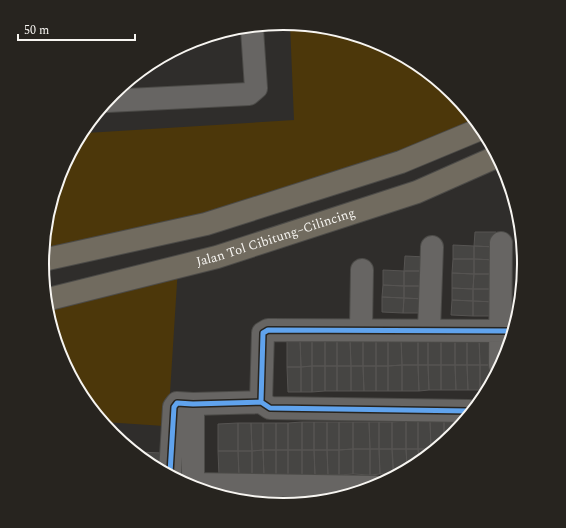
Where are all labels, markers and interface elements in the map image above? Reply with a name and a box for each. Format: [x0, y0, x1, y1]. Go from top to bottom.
scale bar [18, 16, 135, 42]
text: 50 m [24, 21, 49, 40]
street label: Jalan Tol Cibitung–Cilincing [194, 203, 358, 272]

